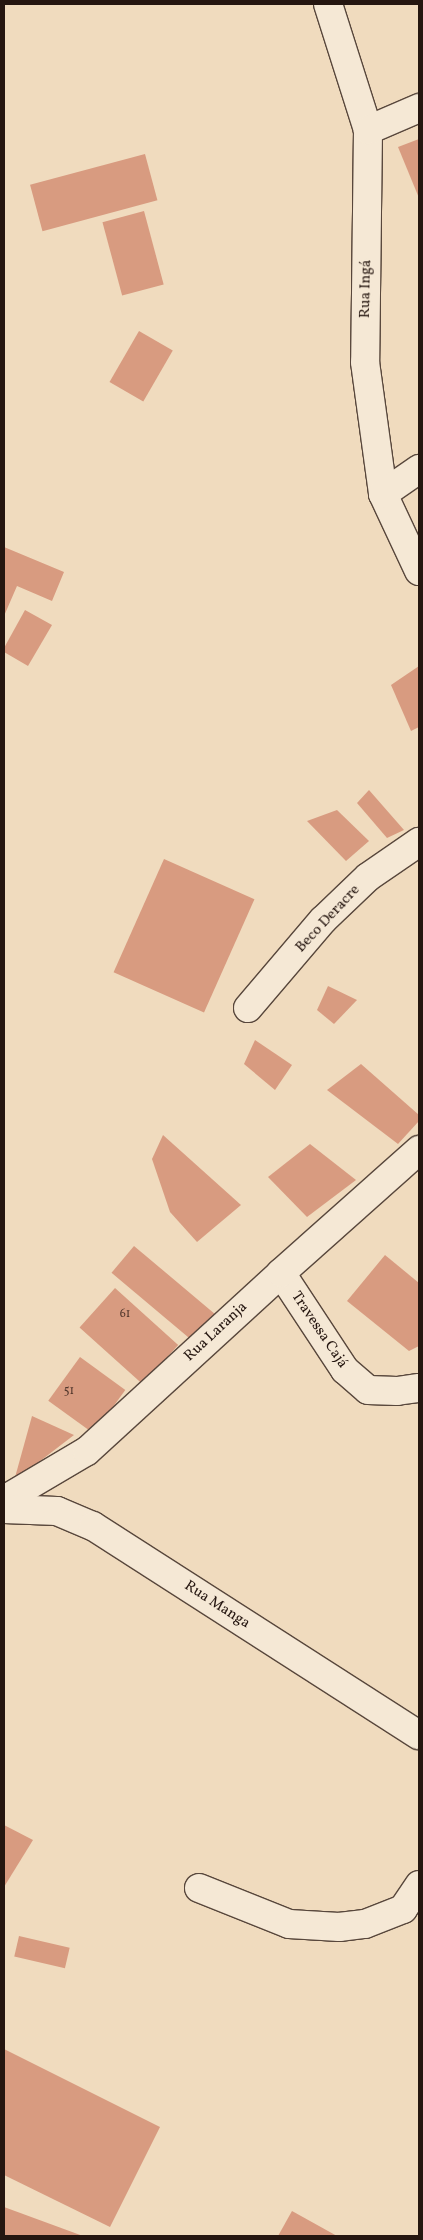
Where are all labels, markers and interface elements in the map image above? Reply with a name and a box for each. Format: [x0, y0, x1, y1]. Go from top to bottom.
street label: Rua Ingá [356, 260, 376, 318]
street label: Beco Deracre [292, 881, 364, 957]
street label: Travessa Cajá [287, 1288, 351, 1372]
street label: Rua Laranja [181, 1298, 251, 1366]
house number: 61 [120, 1308, 130, 1322]
house number: 51 [64, 1385, 74, 1399]
street label: Rua Manga [181, 1577, 253, 1633]

